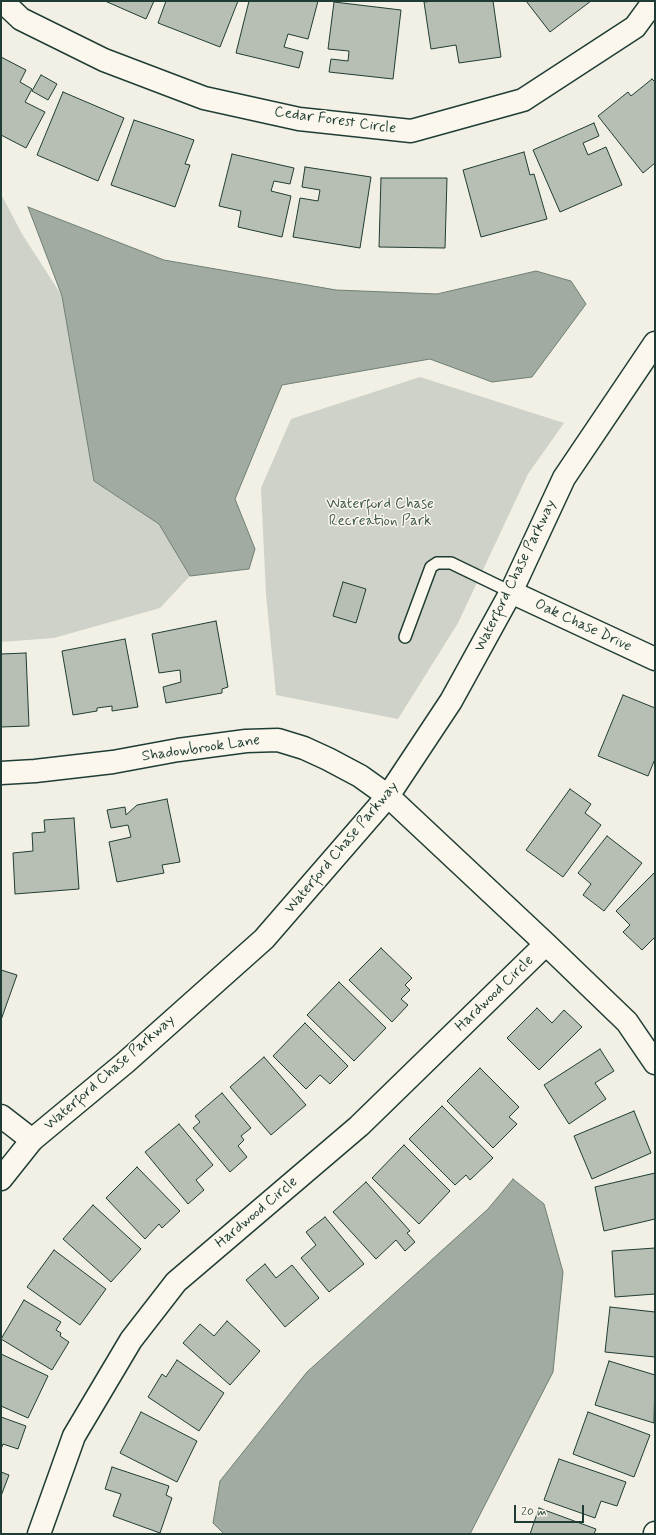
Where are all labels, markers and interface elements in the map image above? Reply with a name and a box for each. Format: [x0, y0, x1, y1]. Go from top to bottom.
street label: Cedar Forest Circle [273, 104, 397, 138]
park label: Waterford Chase Recreation Park [326, 496, 434, 531]
street label: Waterford Chase Parkway [471, 497, 561, 655]
street label: Oak Chase Drive [532, 596, 634, 656]
street label: Shadowbrook Lane [141, 732, 261, 766]
street label: Waterford Chase Parkway [281, 778, 403, 918]
street label: Hardwood Circle [452, 952, 538, 1036]
street label: Waterford Chase Parkway [41, 1011, 179, 1135]
street label: Hardwood Circle [212, 1173, 302, 1253]
scale bar [516, 1497, 586, 1523]
text: 20 m [521, 1504, 547, 1520]

